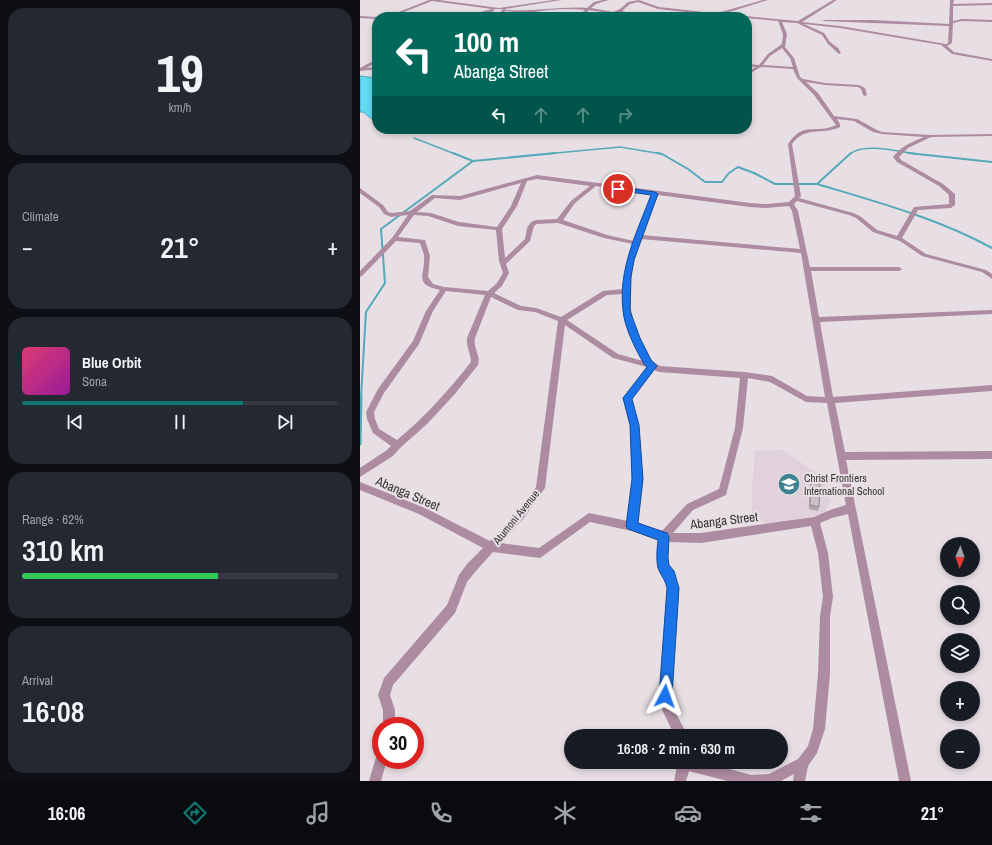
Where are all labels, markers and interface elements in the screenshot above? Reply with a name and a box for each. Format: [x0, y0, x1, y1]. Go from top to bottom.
text: 100 m [454, 23, 519, 61]
icon: left [388, 28, 440, 80]
text: 19 [156, 38, 204, 108]
text: Abanga Street [454, 59, 548, 84]
text: km/h [168, 99, 192, 116]
icon: left [488, 104, 510, 126]
icon: ahead [530, 104, 552, 126]
icon: ahead [572, 104, 594, 126]
icon: right [614, 104, 636, 126]
pin [601, 172, 635, 206]
icon: arrive [607, 178, 629, 200]
text: Climate [22, 208, 59, 225]
text: 21° [160, 227, 200, 267]
text: − [22, 232, 33, 262]
text: + [327, 232, 338, 262]
text: Blue Orbit [82, 352, 141, 373]
text: Sona [82, 373, 107, 390]
icon: previous [64, 411, 86, 433]
icon: pause [169, 411, 191, 433]
icon: next [274, 411, 296, 433]
school or university icon: Christ Frontiers International School [776, 471, 802, 497]
place label: Christ Frontiers International School [804, 471, 884, 498]
street label: Abanga Street [372, 472, 443, 515]
street label: Atumoni Avenue [489, 487, 542, 548]
street label: Abanga Street [688, 508, 759, 533]
text: Range · 62% [22, 511, 84, 528]
text: 310 km [22, 530, 104, 570]
north arrow [940, 537, 980, 577]
map controls [940, 537, 980, 769]
button: search [940, 585, 980, 625]
button: layers [940, 633, 980, 673]
text: Arrival [22, 672, 53, 689]
position arrow [644, 675, 686, 717]
button: + [940, 681, 980, 721]
text: 16:08 [22, 691, 84, 731]
speed limit sign: 30 [372, 717, 424, 769]
button: − [940, 729, 980, 769]
text: 16:08 · 2 min · 630 m [617, 738, 735, 759]
icon: directions [181, 799, 209, 827]
icon: music [304, 799, 332, 827]
icon: phone [427, 799, 455, 827]
icon: climate [551, 799, 579, 827]
icon: car [674, 799, 702, 827]
icon: filters [797, 799, 825, 827]
text: 16:06 [48, 801, 85, 826]
text: 21° [921, 801, 944, 826]

